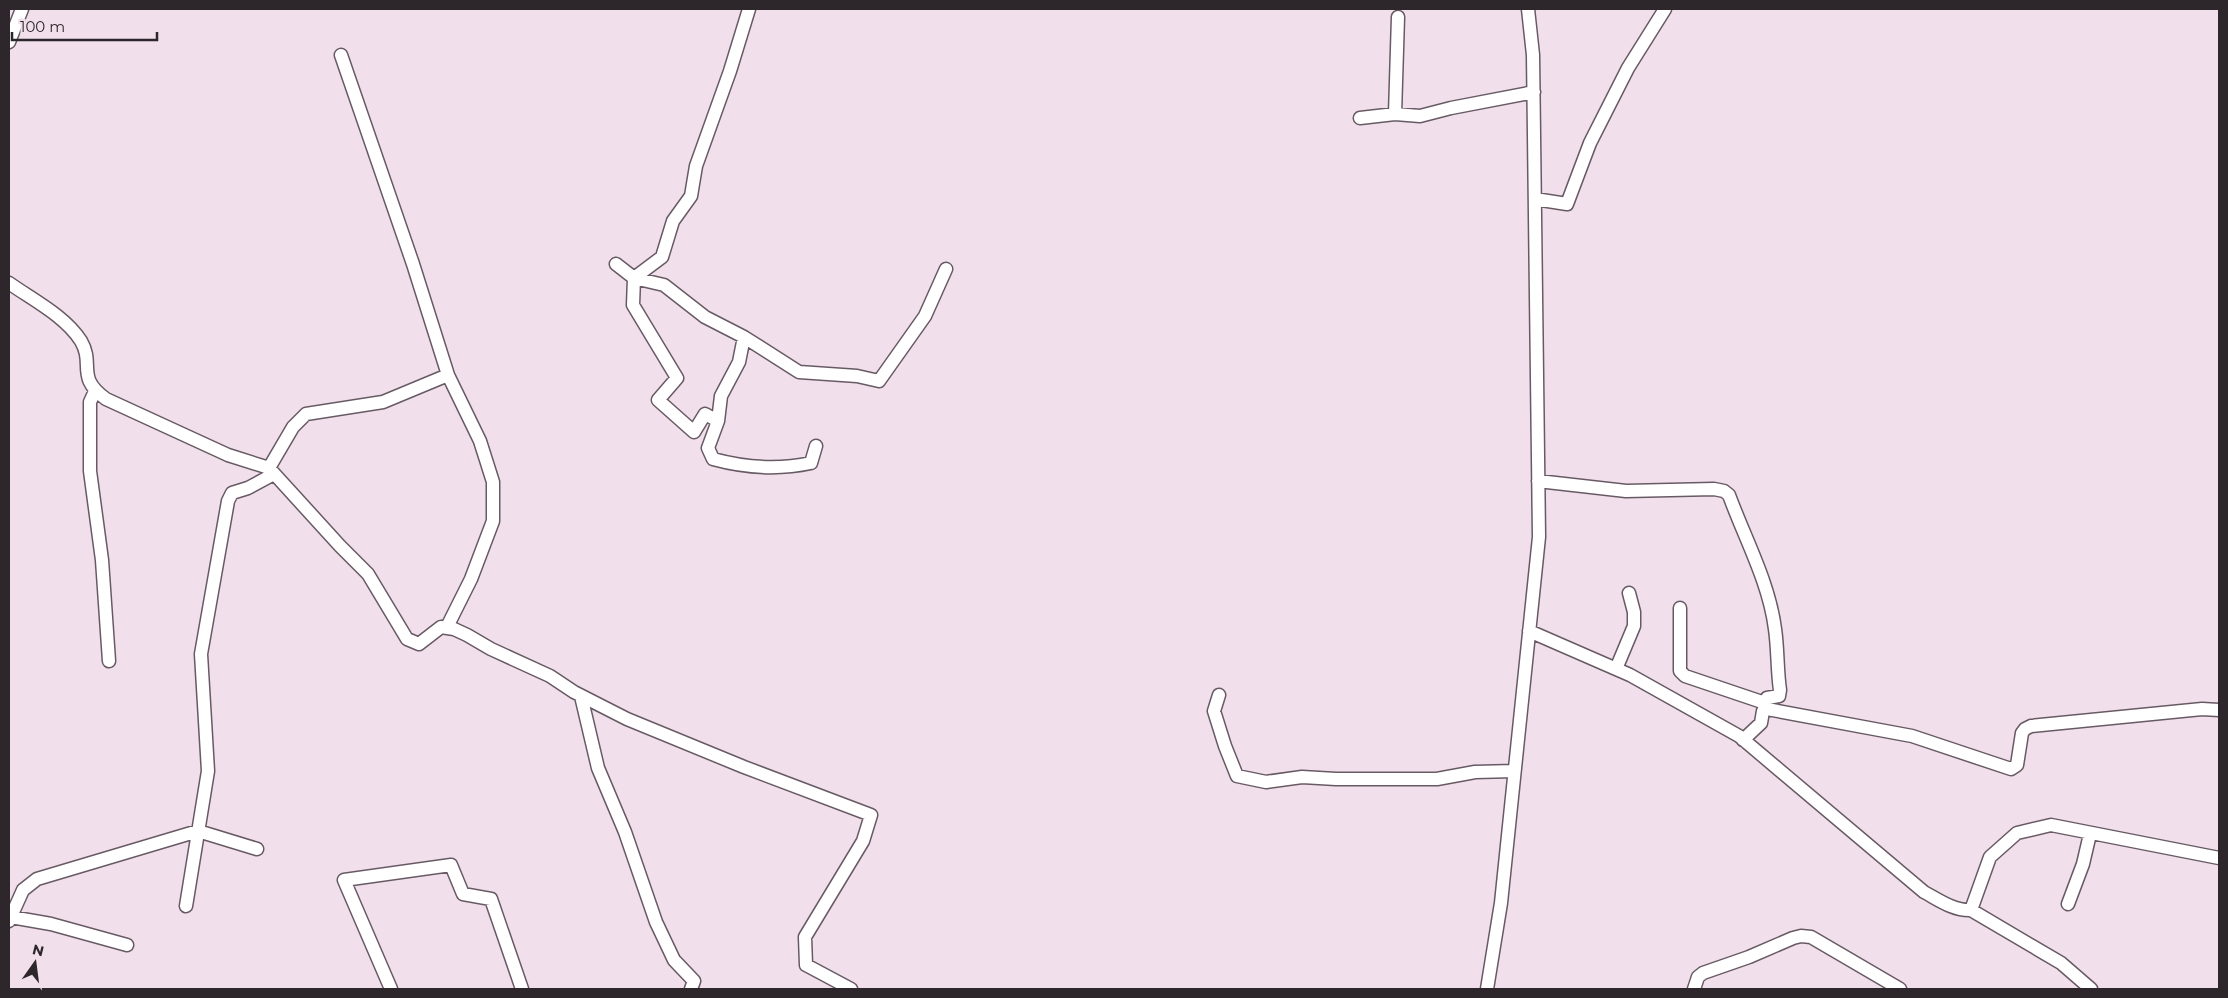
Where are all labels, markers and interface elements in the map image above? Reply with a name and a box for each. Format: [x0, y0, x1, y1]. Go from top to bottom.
scale bar [12, 10, 158, 42]
text: 100 m [20, 17, 65, 36]
north arrow [10, 938, 60, 988]
text: N [30, 940, 46, 960]

